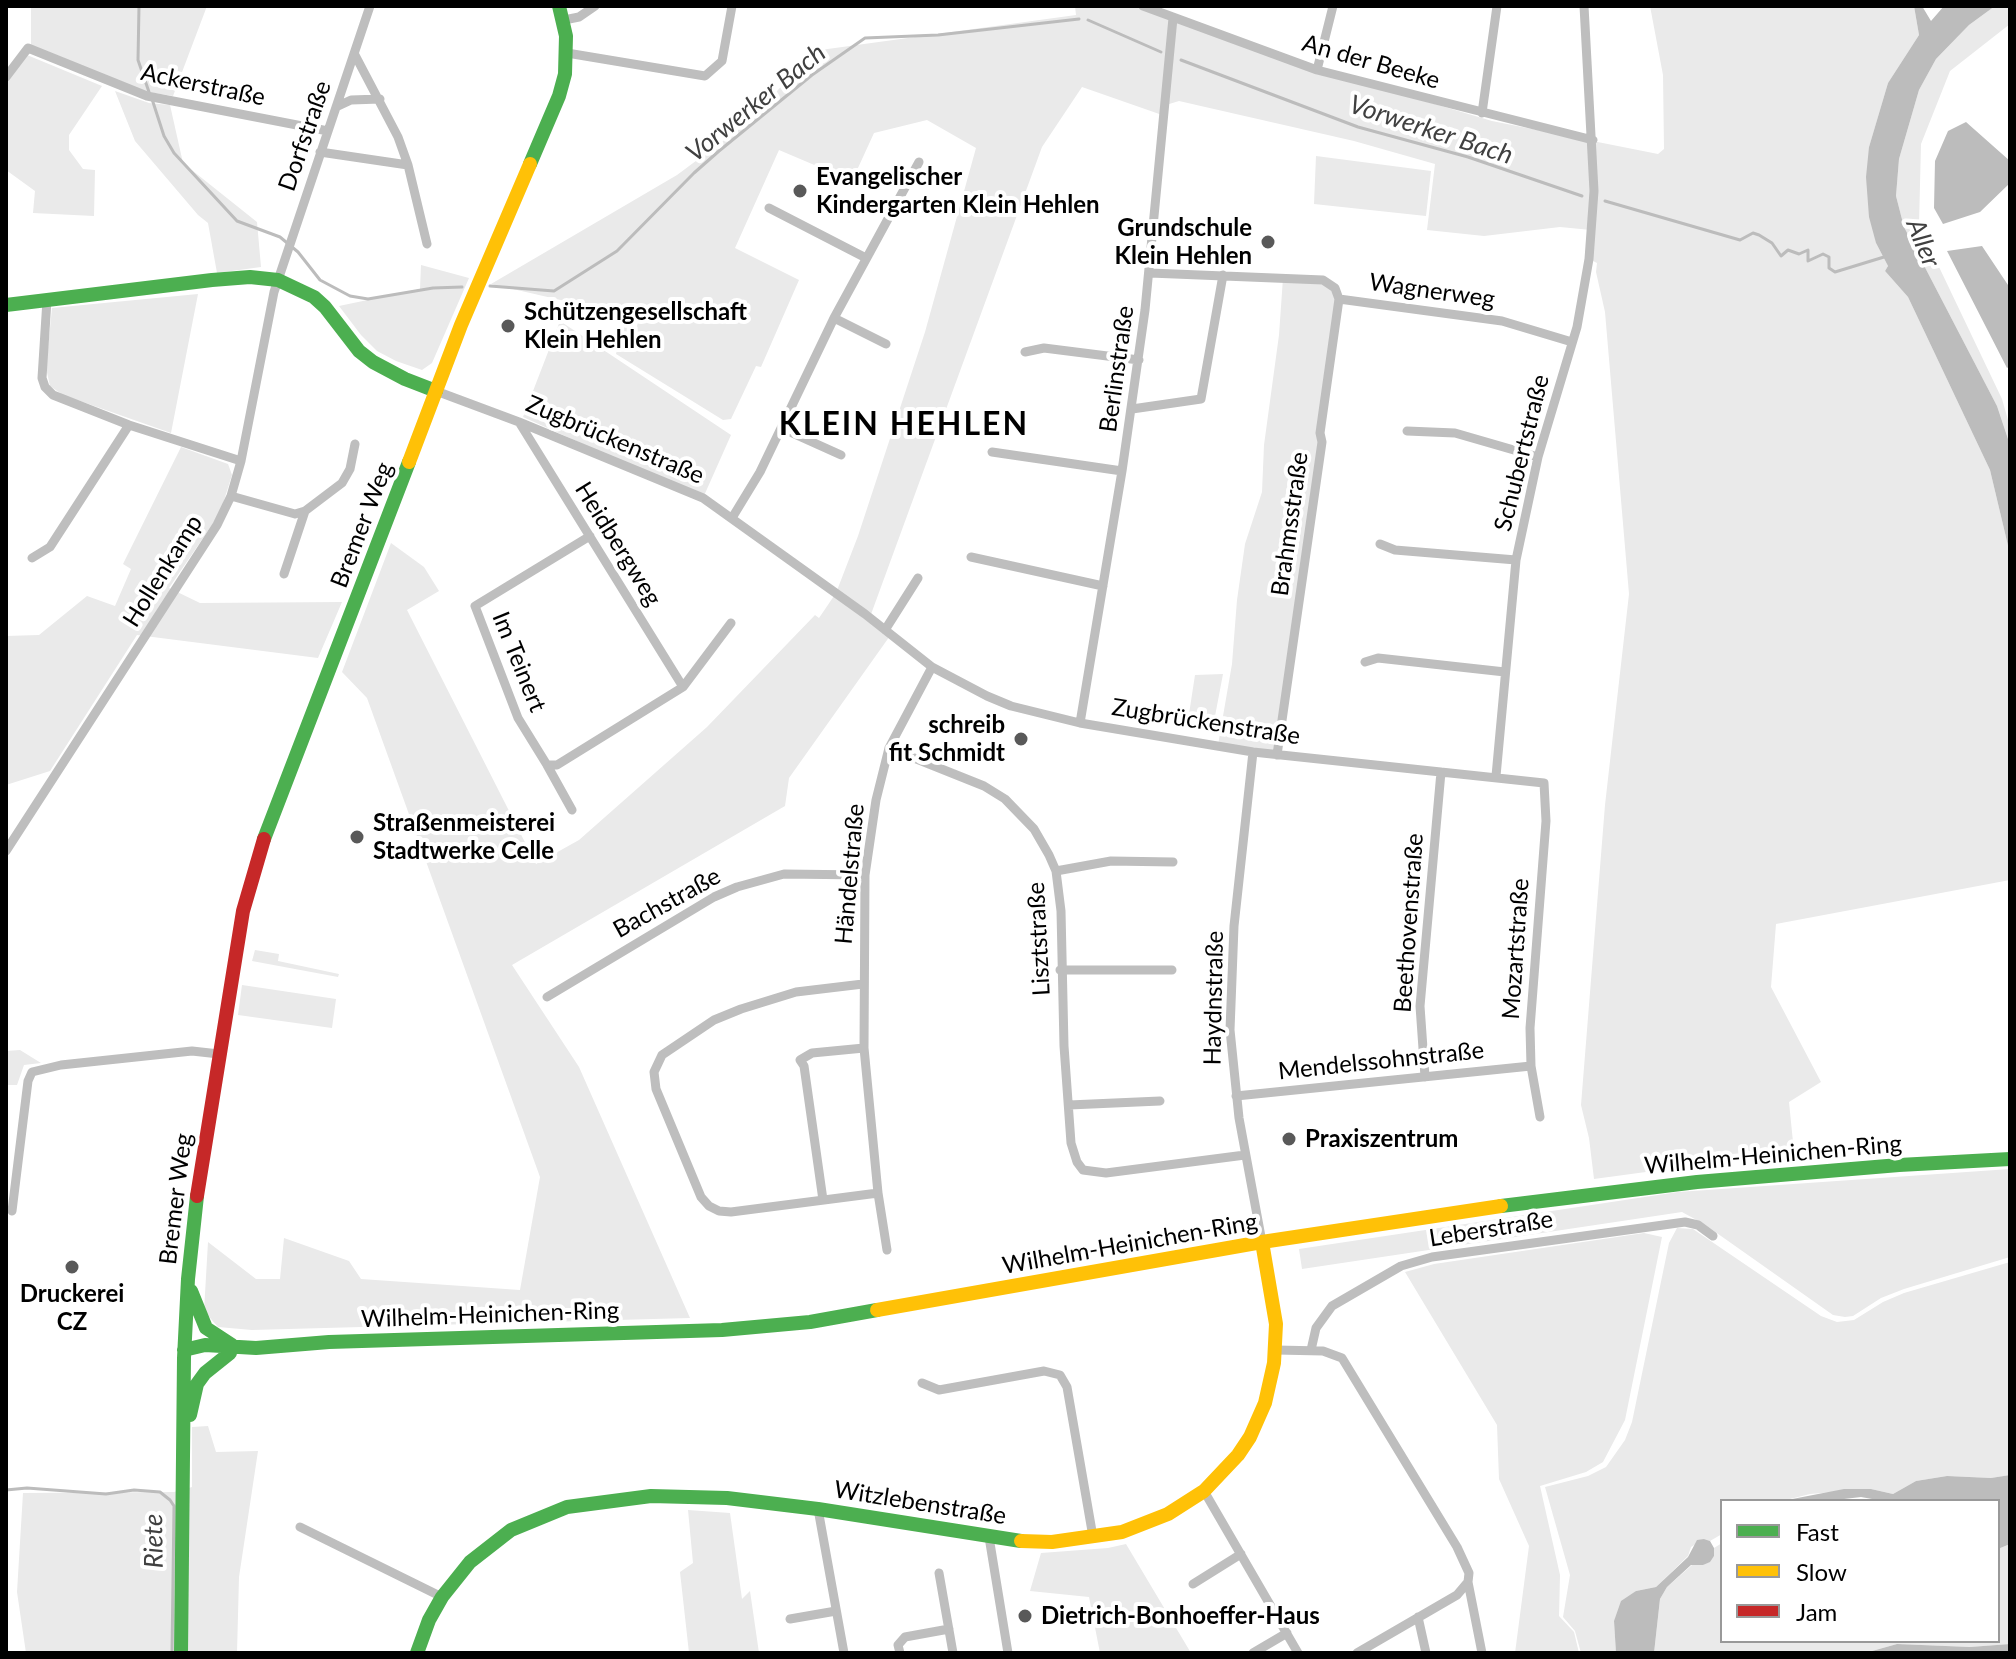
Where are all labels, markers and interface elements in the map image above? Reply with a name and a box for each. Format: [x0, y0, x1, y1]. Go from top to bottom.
street label: An der Beeke [1299, 29, 1443, 95]
water label: Vorwerker Bach [680, 37, 832, 169]
street label: Ackerstraße [138, 58, 268, 112]
street label: Dorfstraße [273, 77, 337, 195]
water label: Vorwerker Bach [1345, 89, 1517, 171]
place label: Evangelischer Kindergarten Klein Hehlen [816, 163, 1100, 219]
marker: Evangelischer Kindergarten Klein Hehlen [791, 182, 809, 200]
place label: Grundschule Klein Hehlen [1115, 214, 1252, 270]
water label: Aller [1899, 214, 1947, 272]
marker: Grundschule Klein Hehlen [1259, 233, 1277, 251]
street label: Wagnerweg [1367, 268, 1497, 314]
place label: Schützengesellschaft Klein Hehlen [524, 298, 747, 354]
street label: Berlinstraße [1094, 304, 1140, 434]
marker: Schützengesellschaft Klein Hehlen [499, 317, 517, 335]
street label: Schubertstraße [1489, 372, 1555, 534]
street label: Zugbrückenstraße [522, 390, 708, 490]
district label: KLEIN HEHLEN [779, 406, 1029, 444]
street label: Brahmsstraße [1266, 450, 1314, 598]
street label: Bremer Weg [325, 458, 399, 592]
street label: Heidbergweg [569, 477, 667, 611]
street label: Hollenkamp [117, 510, 209, 632]
street label: Im Teinert [486, 608, 552, 716]
street label: Zugbrückenstraße [1110, 693, 1302, 751]
place label: schreib fit Schmidt [889, 711, 1005, 767]
marker: schreib fit Schmidt [1012, 730, 1030, 748]
street label: Händelstraße [830, 802, 870, 946]
place label: Straßenmeisterei Stadtwerke Celle [373, 809, 555, 865]
marker: Straßenmeisterei Stadtwerke Celle [348, 828, 366, 846]
street label: Beethovenstraße [1388, 832, 1430, 1014]
street label: Bachstraße [608, 862, 726, 944]
street label: Mozartstraße [1497, 877, 1535, 1021]
street label: Lisztstraße [1022, 881, 1056, 997]
street label: Haydnstraße [1198, 930, 1230, 1066]
street label: Mendelssohnstraße [1277, 1036, 1485, 1086]
place label: Praxiszentrum [1305, 1125, 1458, 1153]
street label: Wilhelm-Heinichen-Ring [1643, 1129, 1903, 1181]
marker: Praxiszentrum [1280, 1130, 1298, 1148]
street label: Bremer Weg [154, 1132, 198, 1266]
street label: Leberstraße [1427, 1205, 1555, 1253]
street label: Wilhelm-Heinichen-Ring [1000, 1207, 1260, 1281]
marker: Druckerei CZ [63, 1258, 81, 1276]
place label: Druckerei CZ [20, 1280, 124, 1336]
street label: Wilhelm-Heinichen-Ring [360, 1296, 620, 1334]
street label: Witzlebenstraße [832, 1475, 1008, 1531]
legend [1720, 1499, 2000, 1643]
water label: Riete [138, 1513, 170, 1569]
text: Fast [1796, 1517, 1839, 1546]
text: Slow [1796, 1557, 1847, 1586]
text: Jam [1796, 1597, 1837, 1626]
place label: Dietrich-Bonhoeffer-Haus [1041, 1602, 1320, 1630]
marker: Dietrich-Bonhoeffer-Haus [1016, 1607, 1034, 1625]

